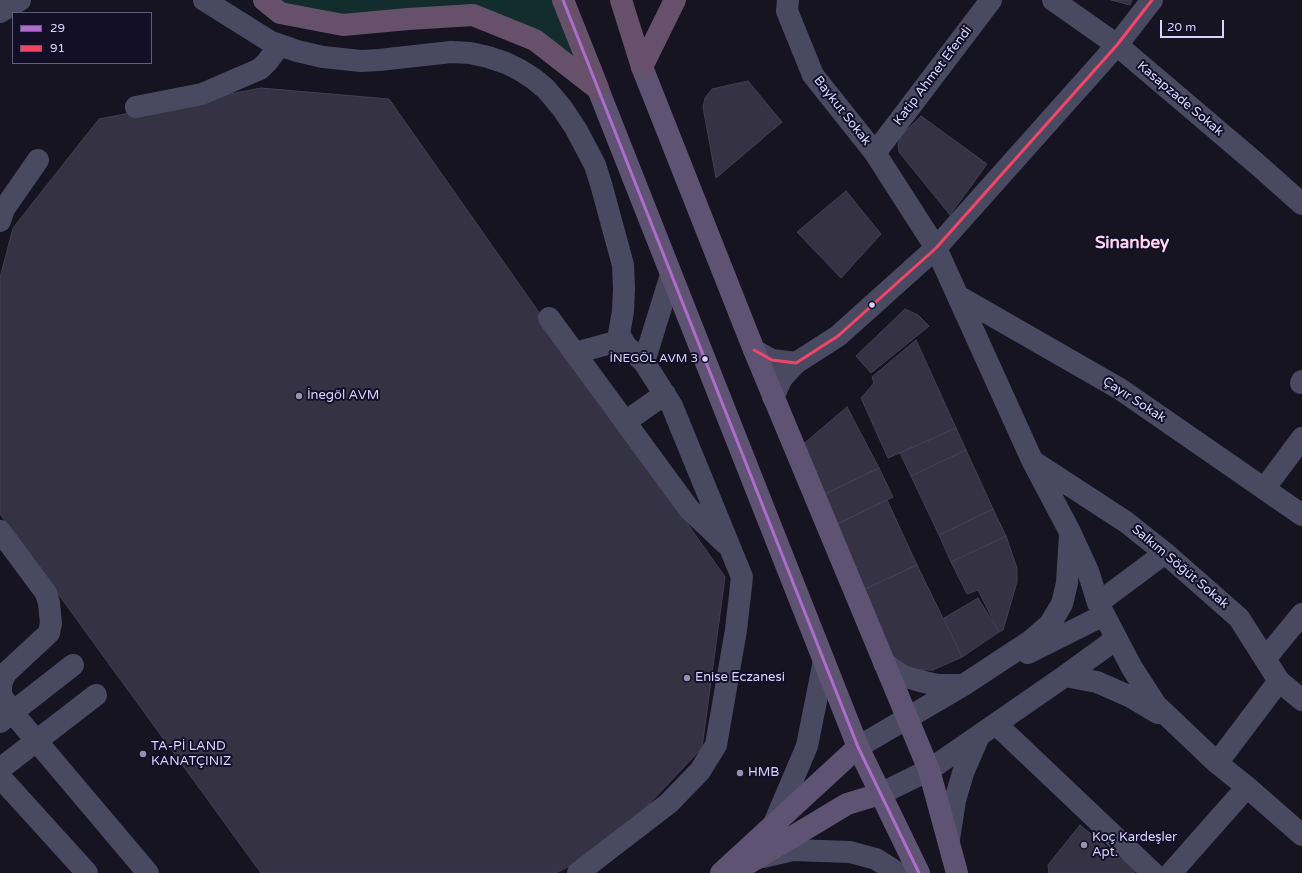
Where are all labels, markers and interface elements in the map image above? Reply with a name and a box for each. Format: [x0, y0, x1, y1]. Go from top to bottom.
legend [12, 12, 152, 64]
scale bar [1162, 12, 1226, 38]
text: 20 m [1167, 20, 1196, 34]
text: 29 [50, 21, 65, 35]
street label: Katip Ahmet Efendi [891, 23, 975, 129]
text: 91 [50, 41, 65, 55]
street label: Kasapzade Sokak [1134, 58, 1226, 140]
street label: Baykut Sokak [810, 73, 874, 149]
district label: Sinanbey [1095, 234, 1169, 254]
unlabelled marker [867, 300, 877, 310]
place label: İNEGÖL AVM 3 [610, 352, 698, 366]
marker: İNEGÖL AVM 3 [700, 354, 710, 364]
street label: Çayır Sokak [1100, 374, 1168, 426]
place label: İnegöl AVM [307, 388, 379, 404]
marker: İnegöl AVM [294, 391, 304, 401]
street label: Salkım Söğüt Sokak [1128, 522, 1232, 612]
place label: Enise Eczanesi [695, 670, 785, 686]
marker: Enise Eczanesi [682, 673, 692, 683]
place label: TA-Pİ LAND KANATÇINIZ [151, 739, 231, 770]
marker: TA-Pİ LAND KANATÇINIZ [138, 749, 148, 759]
place label: HMB [748, 765, 779, 781]
marker: HMB [735, 768, 745, 778]
place label: Koç Kardeşler Apt. [1092, 830, 1177, 861]
marker: Koç Kardeşler Apt. [1079, 840, 1089, 850]

